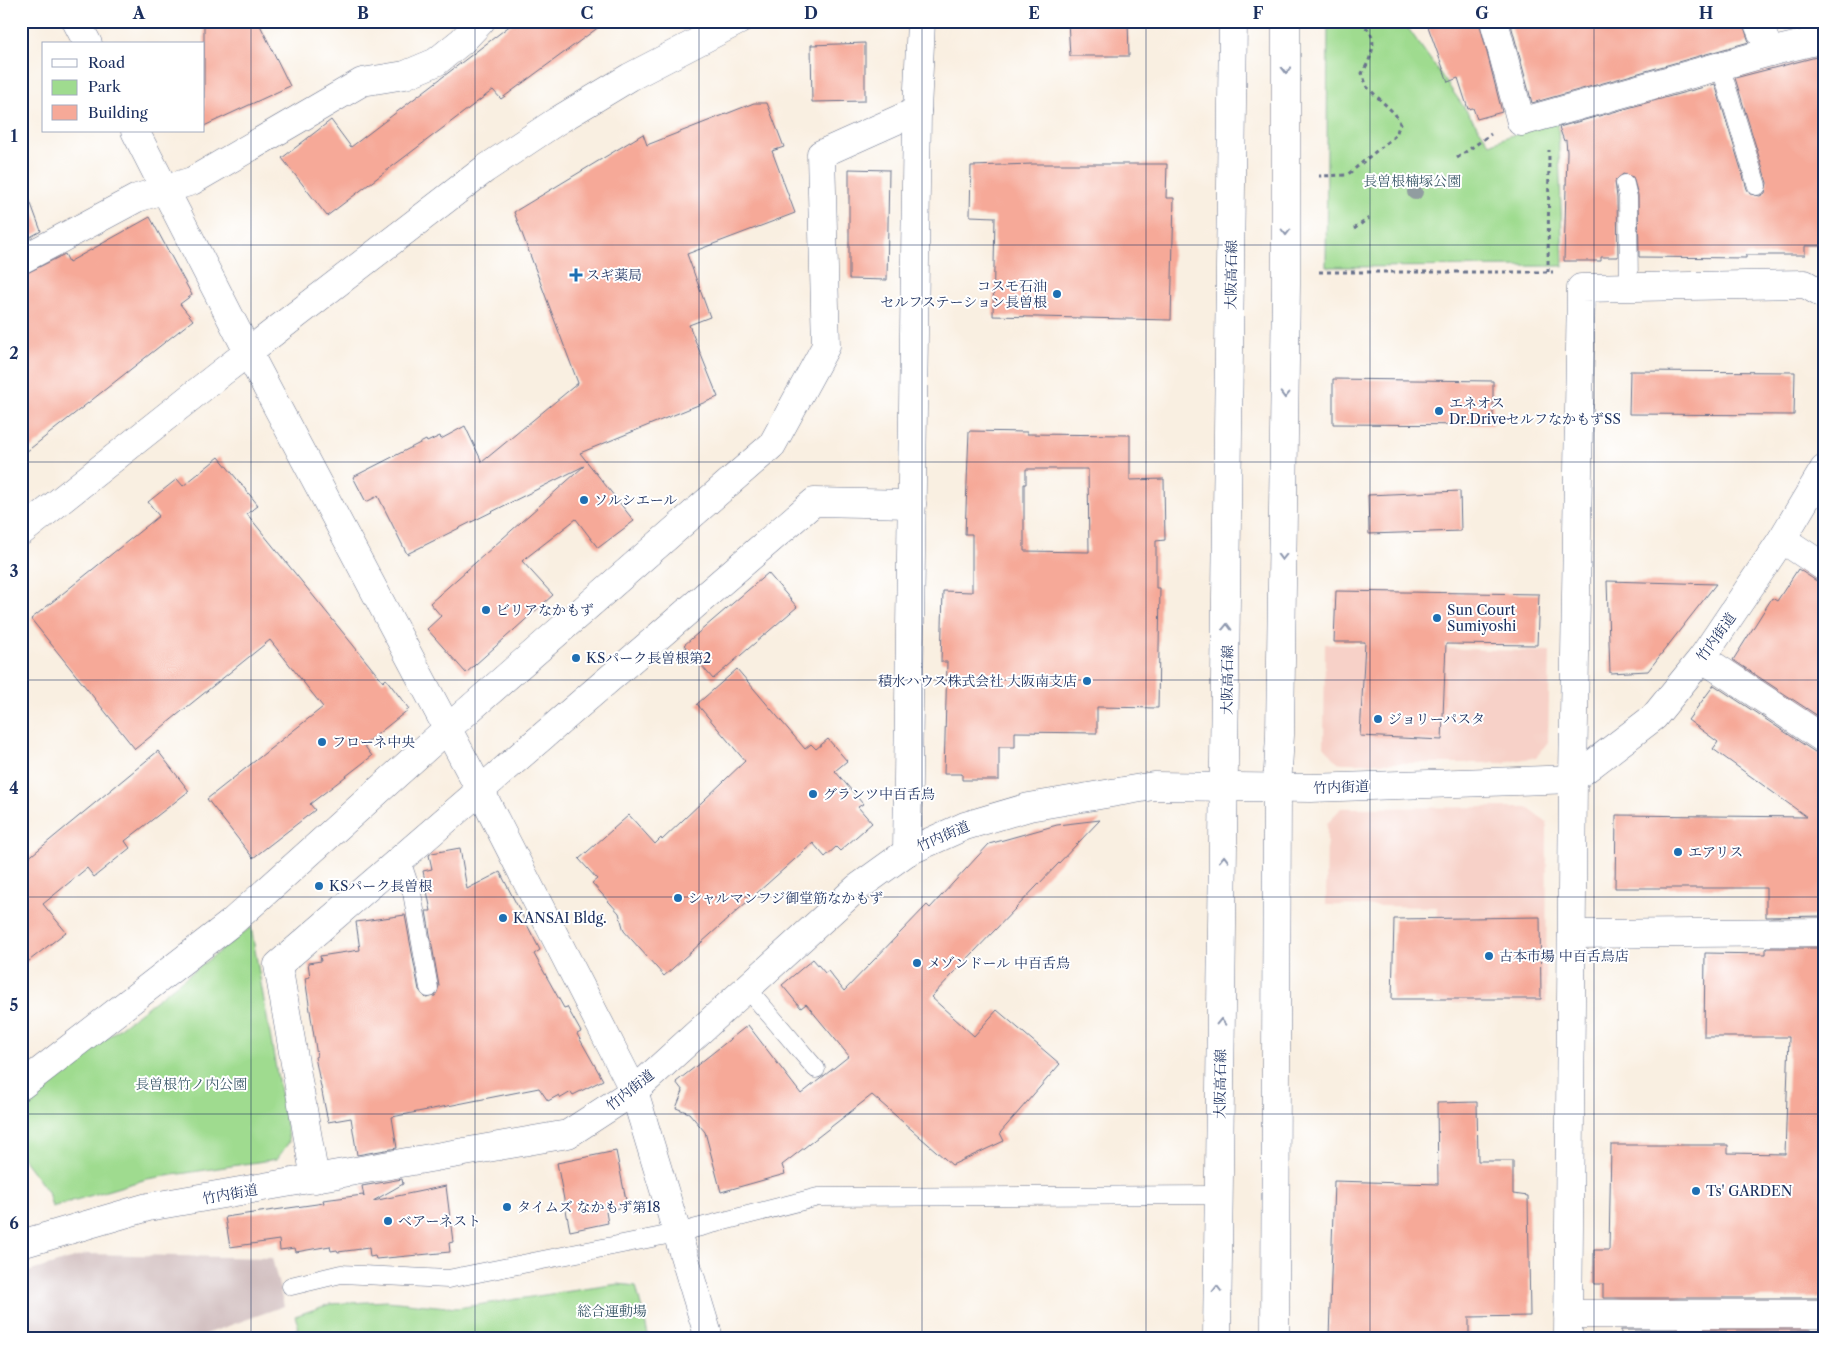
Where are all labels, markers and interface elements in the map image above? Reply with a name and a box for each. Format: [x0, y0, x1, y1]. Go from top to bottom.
text: A [132, 3, 146, 23]
text: B [357, 3, 369, 23]
text: C [581, 3, 593, 23]
text: D [804, 3, 818, 23]
text: E [1028, 3, 1040, 23]
text: F [1253, 3, 1264, 23]
text: G [1475, 3, 1489, 23]
text: H [1699, 3, 1713, 23]
legend [42, 42, 205, 132]
text: Road [88, 53, 125, 72]
one-way arrow [1281, 66, 1291, 74]
text: Park [88, 77, 122, 96]
text: Building [88, 103, 148, 122]
text: 1 [10, 126, 18, 146]
park label: 長曽根楠塚公園 [1363, 172, 1461, 190]
one-way arrow [1281, 229, 1291, 237]
street label: 大阪高石線 [1221, 240, 1241, 310]
place label: スギ薬局 [586, 266, 642, 284]
marker: スギ薬局 [570, 269, 582, 281]
place label: コスモ石油 セルフステーション長曽根 [880, 277, 1047, 311]
marker: コスモ石油 セルフステーション長曽根 [1051, 288, 1063, 300]
text: 2 [9, 343, 19, 363]
one-way arrow [1279, 391, 1290, 399]
place label: エネオス Dr.DriveセルフなかもずSS [1449, 394, 1621, 428]
marker: エネオス Dr.DriveセルフなかもずSS [1433, 405, 1445, 417]
place label: ソルシエール [594, 491, 677, 509]
marker: ソルシエール [578, 494, 590, 506]
one-way arrow [1277, 554, 1288, 562]
text: 3 [9, 561, 19, 581]
place label: ビリアなかもず [496, 601, 594, 619]
place label: Sun Court Sumiyoshi [1447, 601, 1516, 635]
marker: ビリアなかもず [480, 604, 492, 616]
street label: 竹内街道 [1692, 609, 1740, 665]
marker: Sun Court Sumiyoshi [1431, 612, 1443, 624]
one-way arrow [1222, 622, 1232, 630]
street label: 大阪高石線 [1217, 645, 1237, 715]
place label: KSパーク長曽根第2 [586, 649, 711, 667]
marker: KSパーク長曽根第2 [570, 652, 582, 664]
place label: 積水ハウス株式会社 大阪南支店 [878, 672, 1077, 690]
marker: 積水ハウス株式会社 大阪南支店 [1081, 675, 1093, 687]
place label: ジョリーパスタ [1388, 710, 1485, 728]
marker: ジョリーパスタ [1372, 713, 1384, 725]
place label: フローネ中央 [332, 733, 415, 751]
marker: フローネ中央 [316, 736, 328, 748]
street label: 竹内街道 [1313, 777, 1369, 797]
text: 4 [9, 778, 19, 798]
place label: グランツ中百舌鳥 [823, 785, 935, 803]
marker: グランツ中百舌鳥 [807, 788, 819, 800]
street label: 竹内街道 [914, 817, 972, 855]
place label: エアリス [1688, 843, 1743, 861]
marker: エアリス [1672, 846, 1684, 858]
one-way arrow [1219, 855, 1229, 862]
place label: KSパーク長曽根 [329, 877, 432, 895]
marker: KSパーク長曽根 [313, 880, 325, 892]
place label: シャルマンフジ御堂筋なかもず [688, 889, 883, 907]
marker: シャルマンフジ御堂筋なかもず [672, 892, 684, 904]
place label: KANSAI Bldg. [513, 909, 607, 927]
marker: KANSAI Bldg. [497, 912, 509, 924]
place label: 古本市場 中百舌鳥店 [1499, 947, 1629, 965]
marker: 古本市場 中百舌鳥店 [1483, 950, 1495, 962]
place label: メゾンドール 中百舌鳥 [927, 954, 1070, 972]
marker: メゾンドール 中百舌鳥 [911, 957, 923, 969]
text: 5 [10, 995, 19, 1015]
one-way arrow [1216, 1017, 1226, 1025]
street label: 大阪高石線 [1210, 1049, 1230, 1119]
street label: 竹内街道 [602, 1066, 658, 1114]
park label: 長曽根竹ノ内公園 [135, 1075, 247, 1093]
street label: 竹内街道 [201, 1180, 259, 1208]
place label: Ts' GARDEN [1706, 1182, 1793, 1200]
marker: Ts' GARDEN [1690, 1185, 1702, 1197]
place label: タイムズ なかもず第18 [517, 1198, 661, 1216]
marker: タイムズ なかもず第18 [501, 1201, 513, 1213]
place label: ベアーネスト [398, 1212, 481, 1230]
text: 6 [9, 1213, 19, 1233]
marker: ベアーネスト [382, 1215, 394, 1227]
one-way arrow [1212, 1285, 1222, 1292]
park label: 総合運動場 [577, 1302, 647, 1320]

